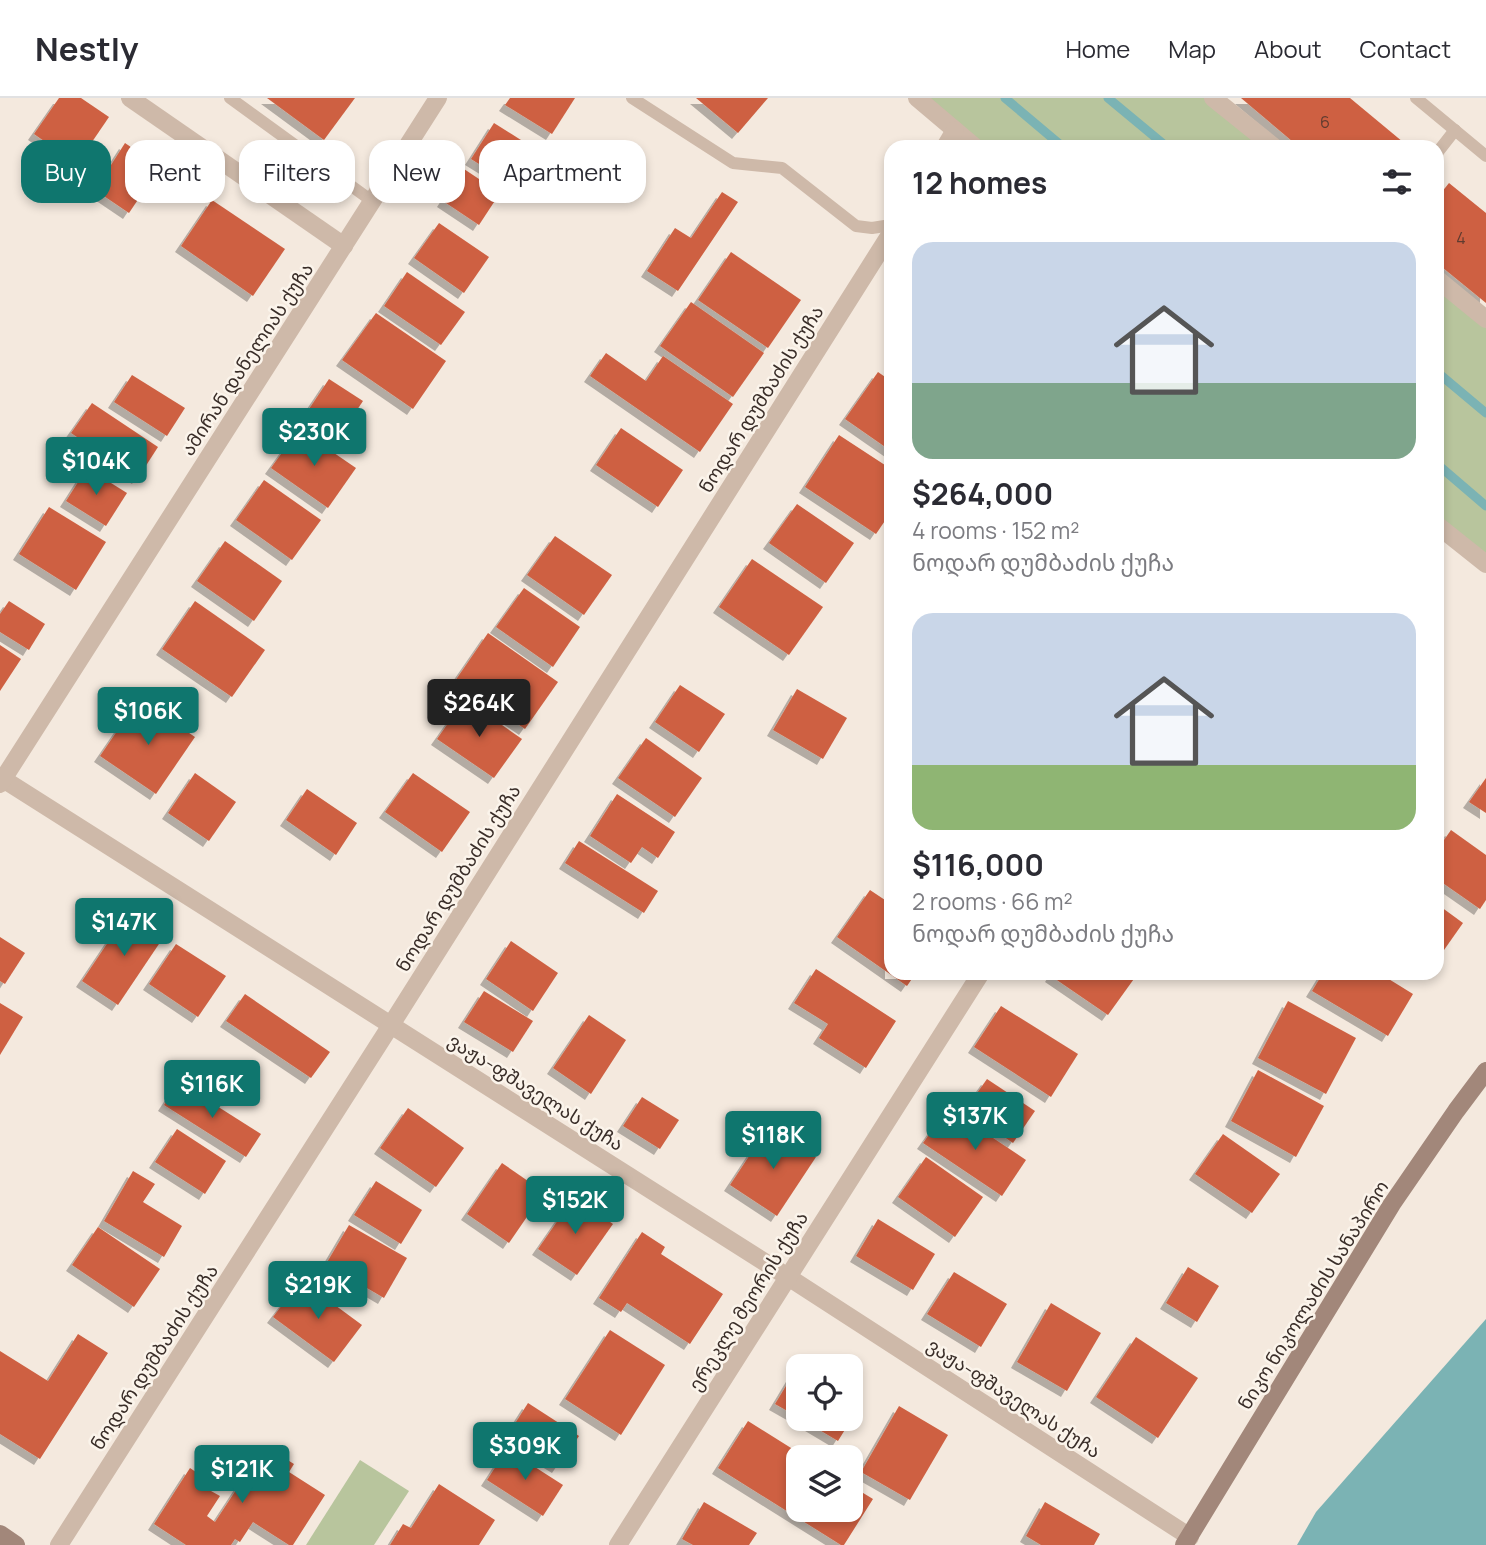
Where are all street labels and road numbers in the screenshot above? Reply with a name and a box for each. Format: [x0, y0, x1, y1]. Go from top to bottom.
street label: ამირან დანელიას ქუჩა [175, 258, 319, 460]
street label: ნოდარ დუმბაძის ქუჩა [693, 300, 829, 498]
street label: ნოდარ დუმბაძის ქუჩა [390, 779, 526, 977]
street label: ვაჟა-ფშაველას ქუჩა [443, 1027, 629, 1157]
street label: ნიკო ნიკოლაძის სანაპირო [1232, 1175, 1394, 1415]
street label: ერეკლე მეორის ქუჩა [682, 1206, 814, 1396]
street label: ნოდარ დუმბაძის ქუჩა [84, 1259, 224, 1455]
street label: ვაჟა-ფშაველას ქუჩა [922, 1332, 1106, 1464]

